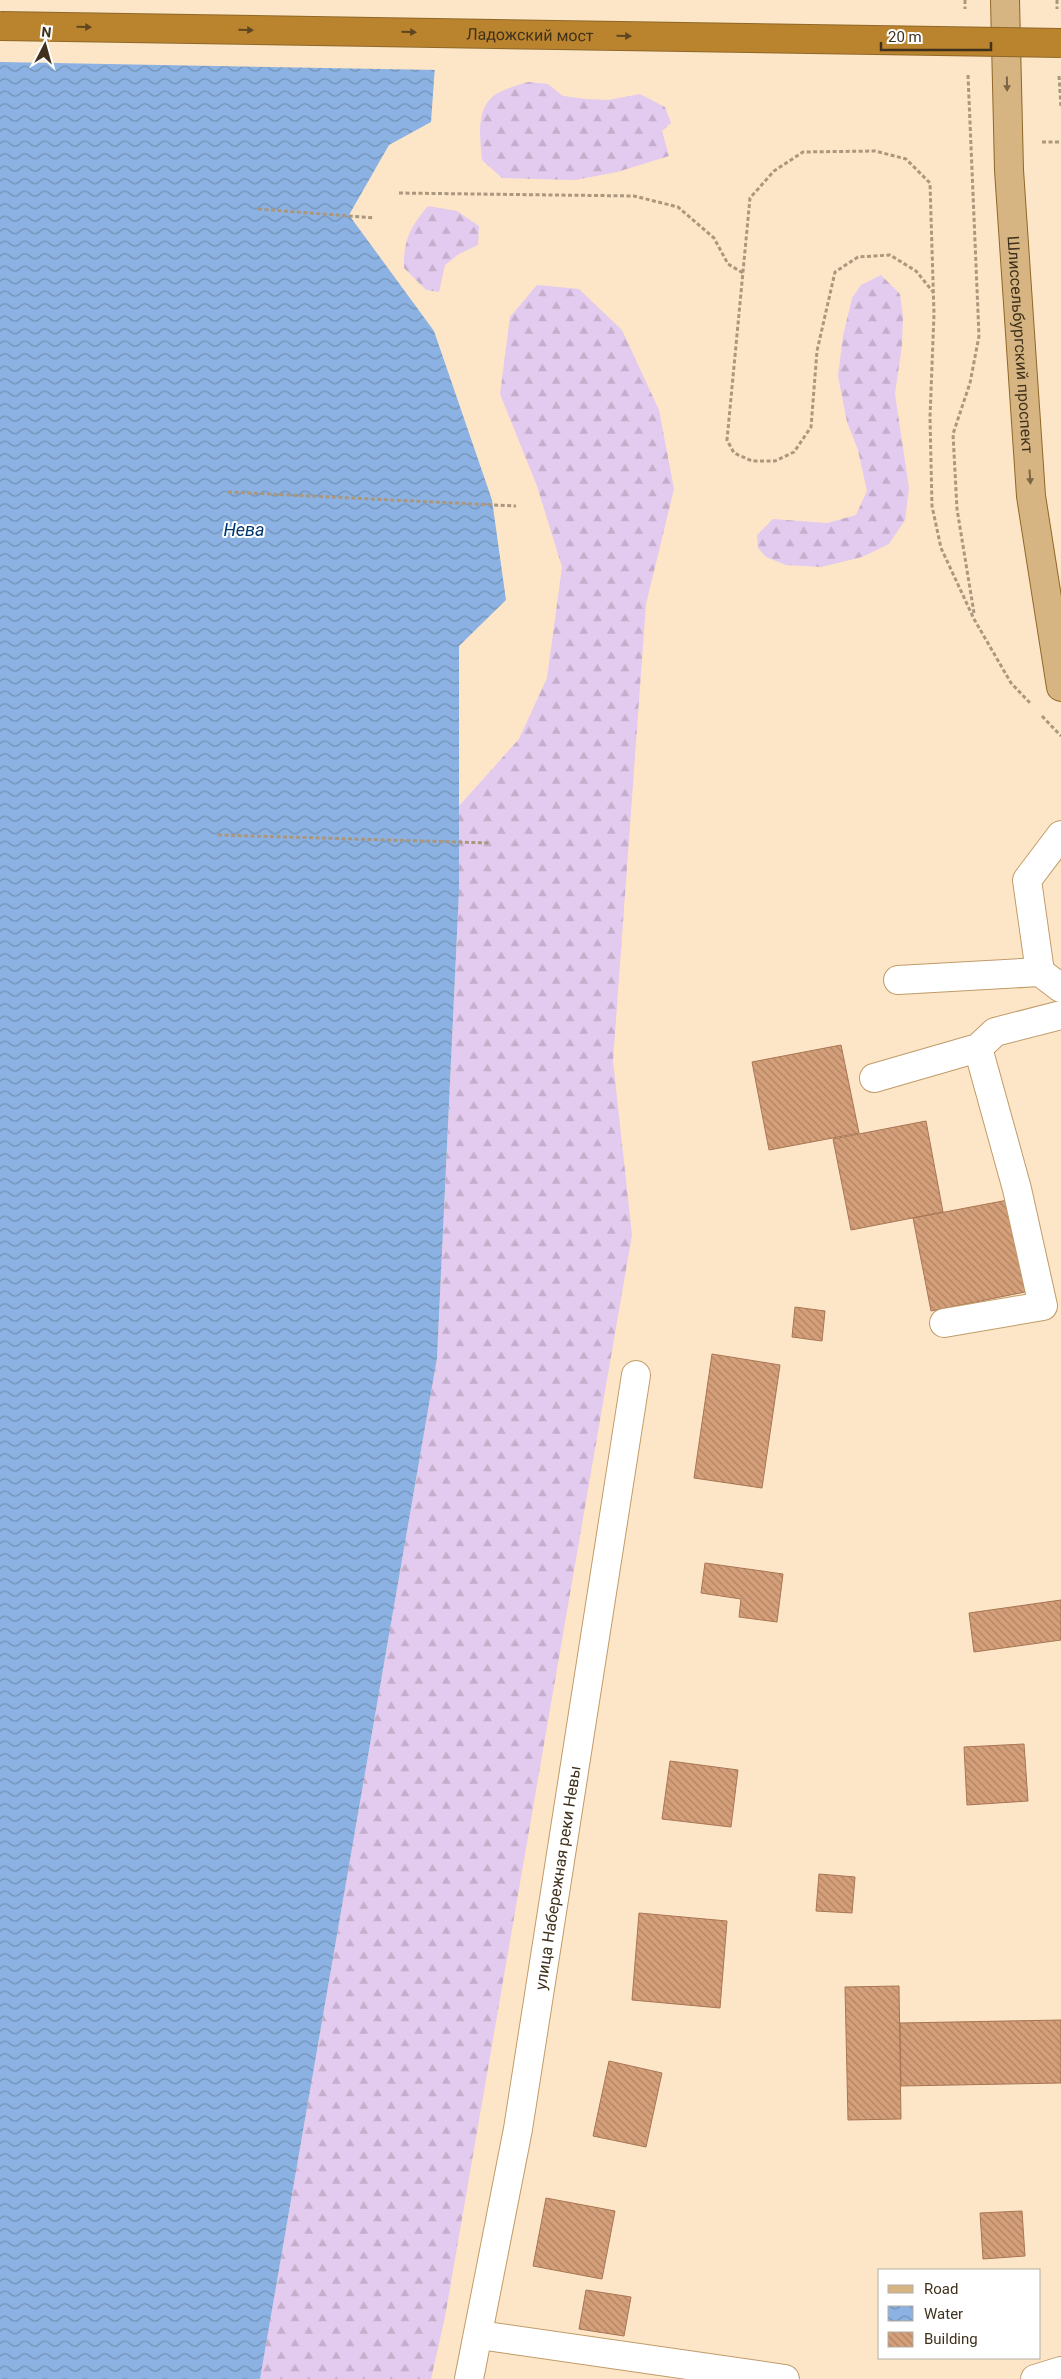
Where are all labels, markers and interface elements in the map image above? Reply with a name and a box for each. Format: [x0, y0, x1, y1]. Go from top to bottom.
north arrow [20, 20, 70, 70]
scale bar [881, 20, 991, 52]
one-way arrow [76, 23, 92, 31]
text: N [41, 24, 52, 41]
street label: Ладожский мост [466, 24, 594, 46]
one-way arrow [238, 26, 254, 34]
text: 20 m [888, 28, 922, 46]
one-way arrow [401, 29, 417, 37]
one-way arrow [616, 32, 632, 40]
one-way arrow [1003, 76, 1011, 92]
street label: Шлиссельбургский проспект [1003, 235, 1037, 454]
one-way arrow [1026, 469, 1034, 485]
water label: Нева [223, 519, 265, 540]
street label: улица Набережная реки Невы [531, 1764, 585, 1991]
legend [878, 2269, 1041, 2359]
text: Road [924, 2280, 958, 2298]
text: Water [924, 2305, 963, 2323]
text: Building [924, 2330, 978, 2348]

